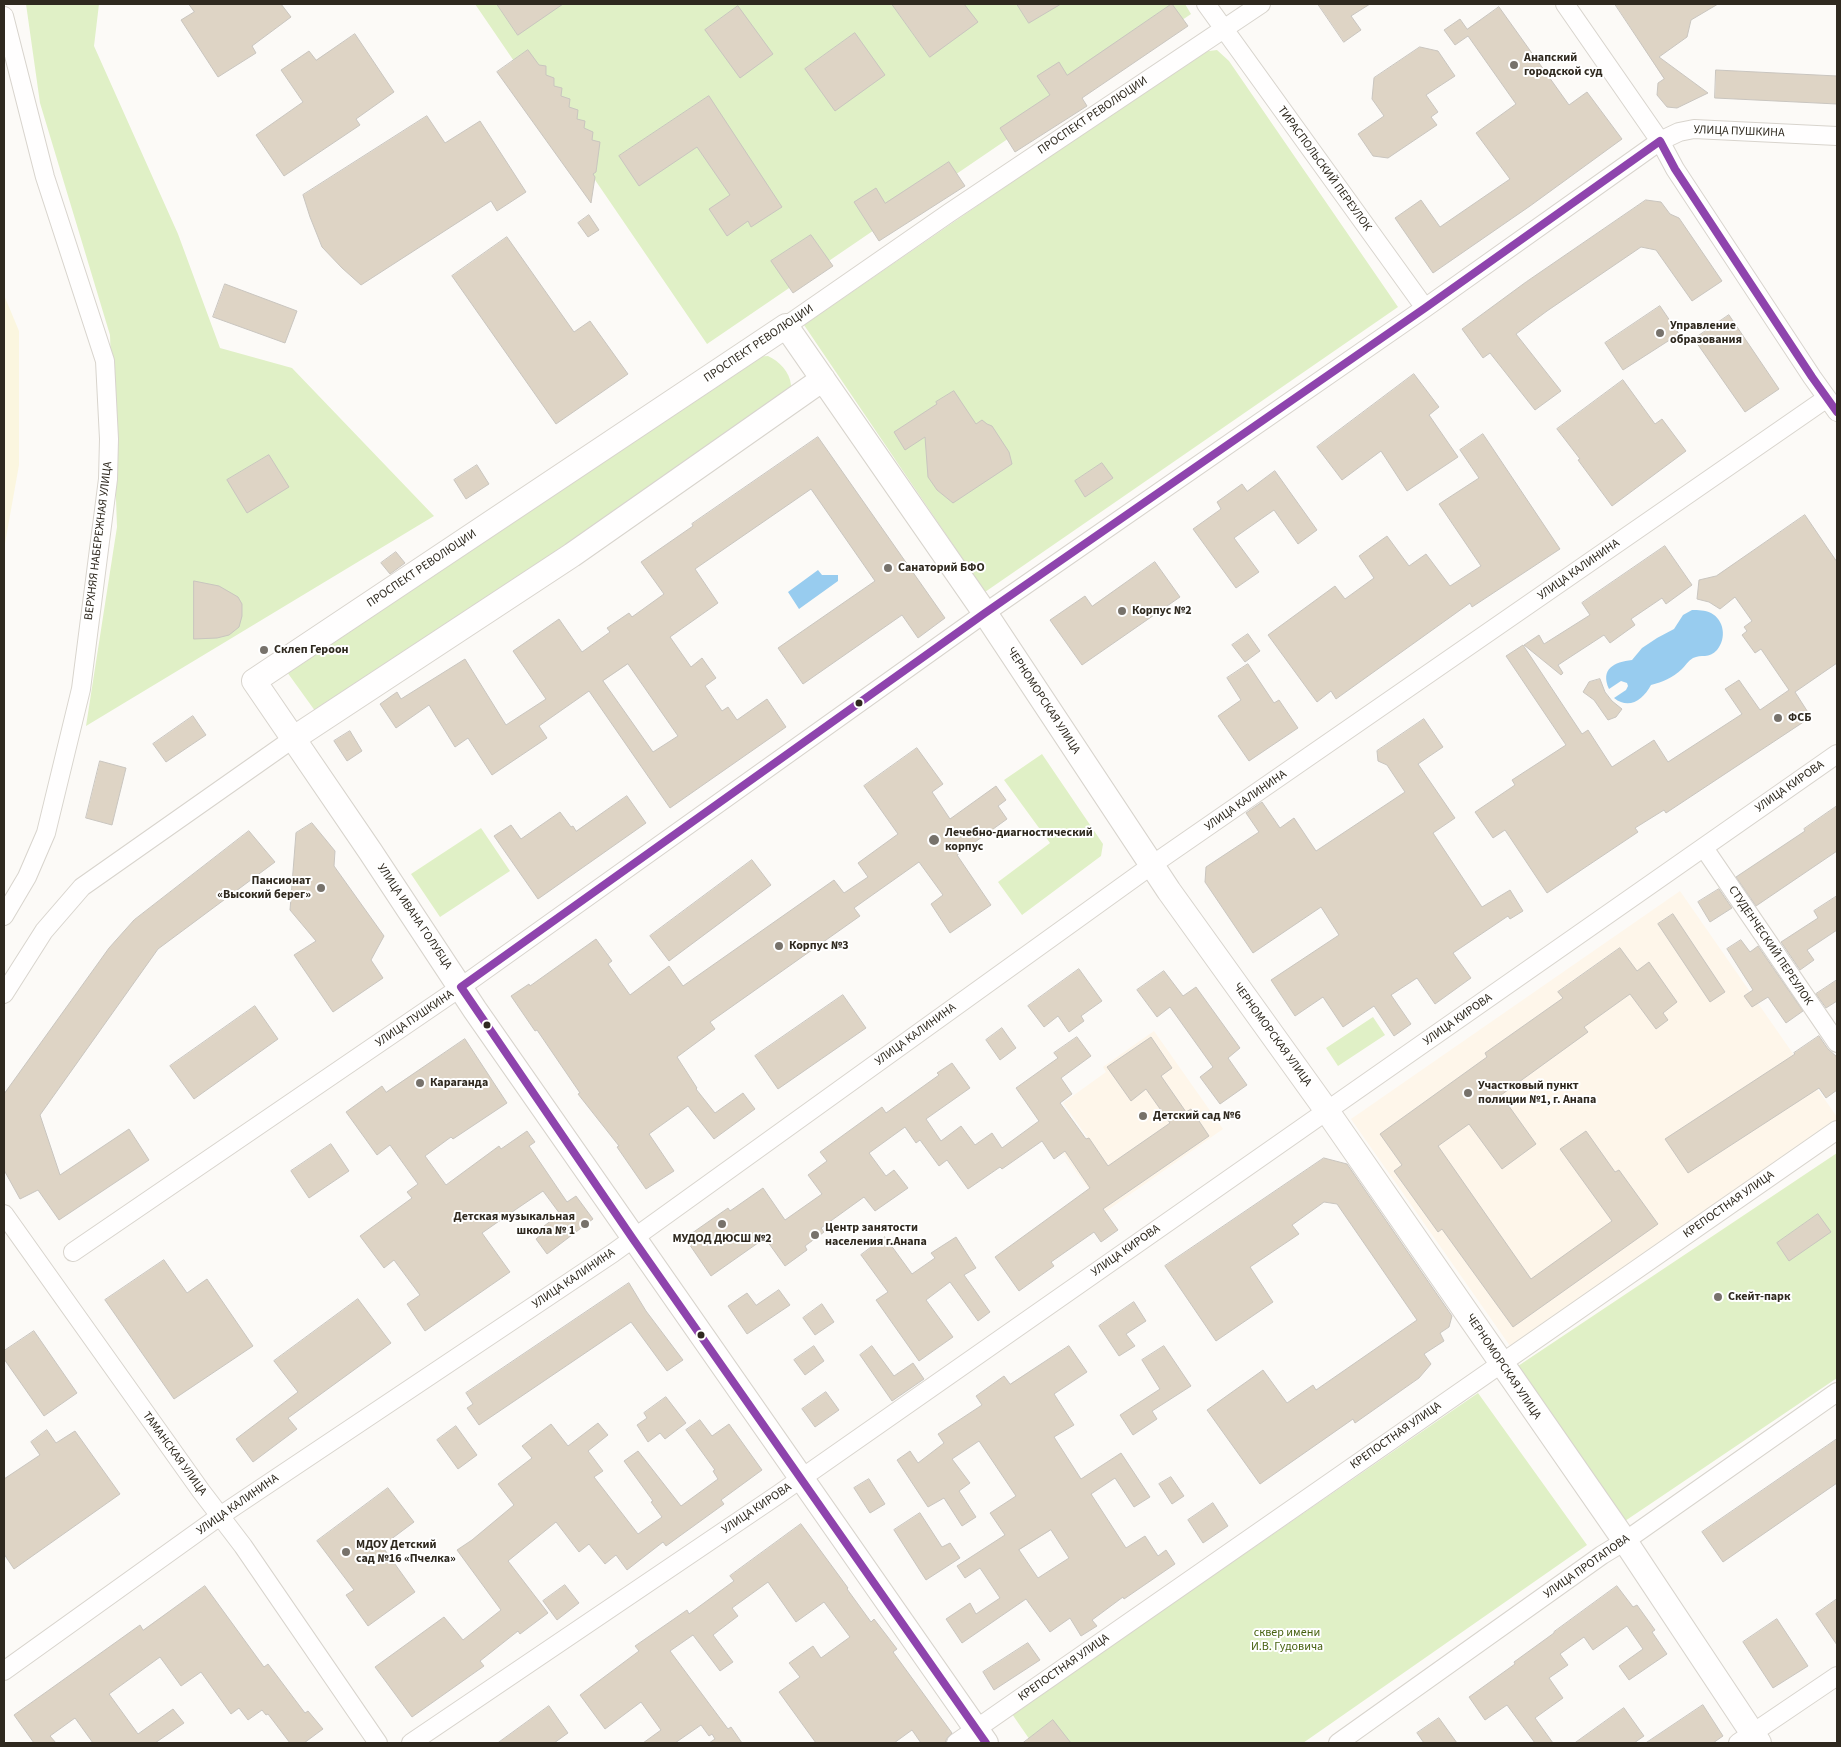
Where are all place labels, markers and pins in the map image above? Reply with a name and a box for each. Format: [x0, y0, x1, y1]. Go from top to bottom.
place label: Анапский городской суд [1524, 51, 1603, 79]
marker: Анапский городской суд [1508, 59, 1520, 71]
place label: Управление образования [1670, 319, 1742, 347]
marker: Управление образования [1654, 327, 1666, 339]
place label: Санаторий БФО [898, 561, 985, 575]
marker: Санаторий БФО [882, 562, 894, 574]
place label: Корпус №2 [1132, 604, 1192, 618]
marker: Корпус №2 [1116, 605, 1128, 617]
place label: Склеп Героон [274, 643, 349, 657]
marker: Склеп Героон [258, 644, 270, 656]
unlabelled marker [854, 698, 864, 708]
place label: ФСБ [1788, 711, 1811, 725]
marker: ФСБ [1772, 712, 1784, 724]
place label: Лечебно-диагностический корпус [945, 826, 1093, 854]
marker: Лечебно-диагностический корпус [927, 833, 941, 847]
place label: Пансионат «Высокий берег» [217, 874, 311, 902]
marker: Пансионат «Высокий берег» [315, 882, 327, 894]
place label: Корпус №3 [789, 939, 849, 953]
marker: Корпус №3 [773, 940, 785, 952]
unlabelled marker [482, 1020, 492, 1030]
place label: Караганда [430, 1076, 488, 1090]
marker: Караганда [414, 1077, 426, 1089]
place label: Участковый пункт полиции №1, г. Анапа [1478, 1079, 1596, 1107]
marker: Участковый пункт полиции №1, г. Анапа [1462, 1087, 1474, 1099]
place label: Детский сад №6 [1153, 1109, 1241, 1123]
marker: Детский сад №6 [1137, 1110, 1149, 1122]
place label: Детская музыкальная школа № 1 [453, 1210, 575, 1238]
marker: Детская музыкальная школа № 1 [579, 1218, 591, 1230]
marker: МУДОД ДЮСШ №2 [716, 1218, 728, 1230]
place label: Центр занятости населения г.Анапа [825, 1221, 927, 1249]
marker: Центр занятости населения г.Анапа [809, 1229, 821, 1241]
place label: МУДОД ДЮСШ №2 [672, 1232, 772, 1246]
place label: Скейт-парк [1728, 1290, 1791, 1304]
marker: Скейт-парк [1712, 1291, 1724, 1303]
unlabelled marker [696, 1330, 706, 1340]
place label: МДОУ Детский сад №16 «Пчелка» [356, 1538, 456, 1566]
marker: МДОУ Детский сад №16 «Пчелка» [340, 1546, 352, 1558]

